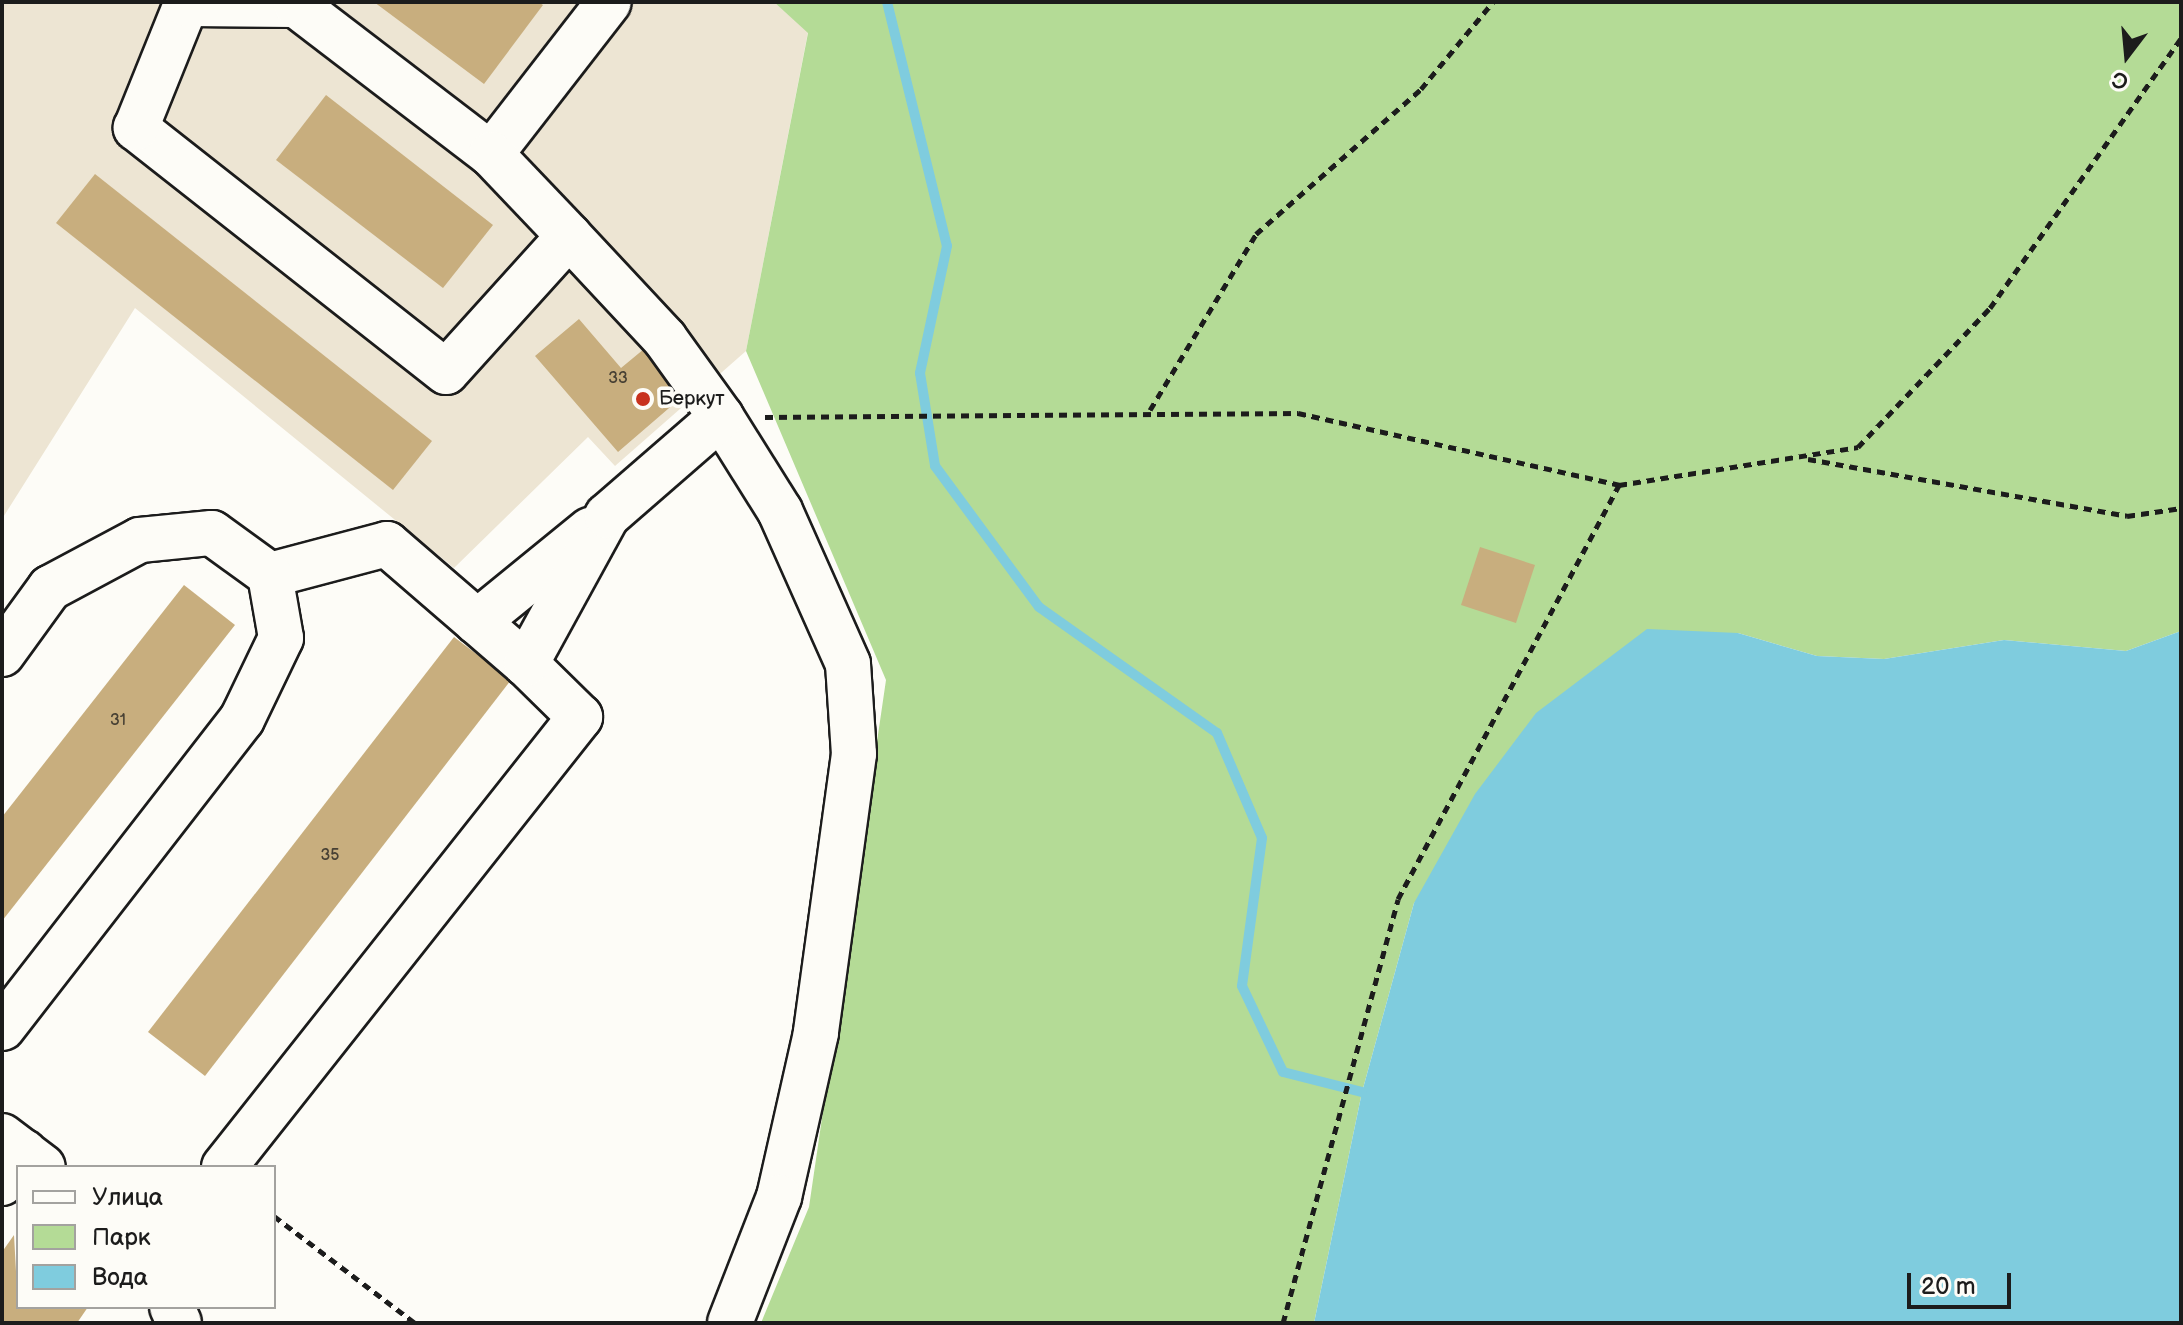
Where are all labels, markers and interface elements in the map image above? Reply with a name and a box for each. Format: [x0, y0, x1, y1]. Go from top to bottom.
north arrow [2087, 16, 2167, 96]
text: С [2109, 64, 2131, 95]
house number: 33 [608, 369, 628, 389]
place label: Беркут [659, 387, 724, 411]
marker: Беркут [634, 390, 652, 408]
house number: 31 [110, 711, 126, 731]
house number: 35 [320, 846, 340, 866]
legend [16, 1165, 276, 1309]
text: Улица [92, 1183, 163, 1212]
text: Парк [92, 1223, 150, 1252]
scale bar [1911, 1257, 2015, 1307]
text: Вода [92, 1263, 148, 1292]
text: 20 m [1921, 1272, 1976, 1301]

